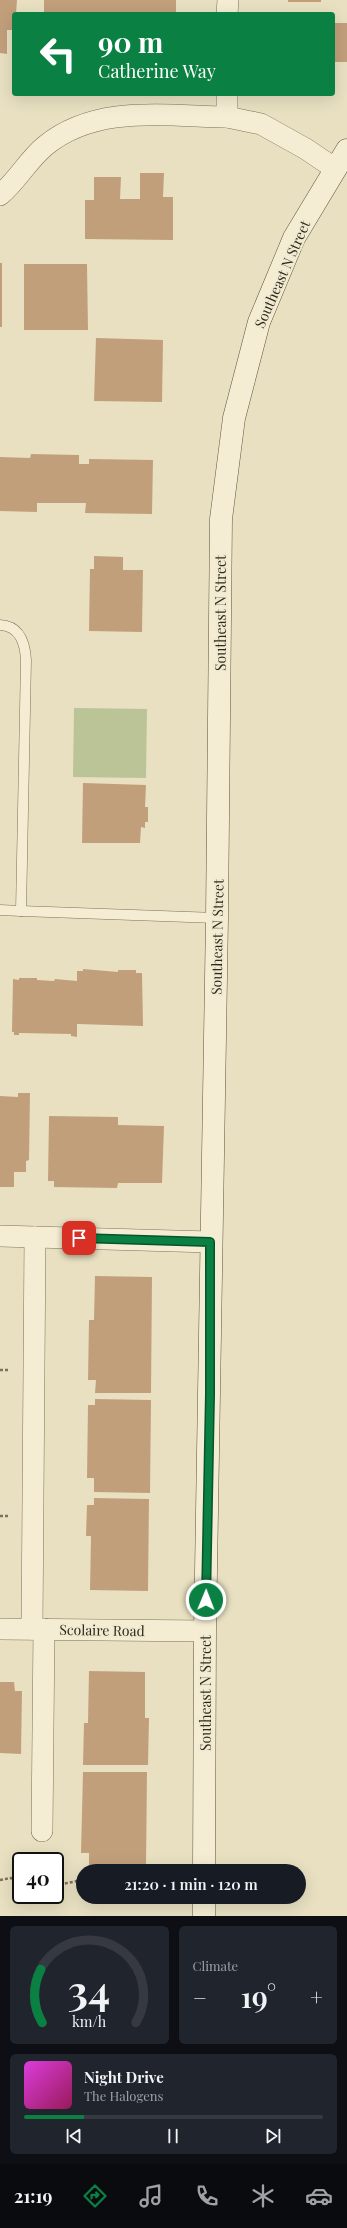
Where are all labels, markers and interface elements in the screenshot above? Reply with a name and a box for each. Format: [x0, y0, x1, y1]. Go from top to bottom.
text: 90 m [98, 23, 163, 60]
icon: left [32, 28, 84, 80]
text: Catherine Way [98, 59, 216, 83]
street label: Southeast N Street [250, 216, 315, 331]
street label: Southeast N Street [211, 554, 230, 671]
street label: Southeast N Street [206, 878, 228, 995]
pin [62, 1221, 96, 1255]
icon: arrive [68, 1227, 90, 1249]
position arrow [185, 1579, 227, 1621]
street label: Scolaire Road [59, 1620, 145, 1640]
street label: Southeast N Street [196, 1634, 215, 1751]
speed limit sign: 40 [12, 1852, 64, 1904]
text: 21:20 · 1 min · 120 m [124, 1874, 258, 1894]
text: Climate [193, 1957, 238, 1974]
text: 34 [68, 1961, 110, 2016]
text: 19° [240, 1976, 276, 2016]
text: − [193, 1982, 207, 2012]
text: + [310, 1982, 323, 2012]
text: km/h [72, 2012, 107, 2031]
text: Night Drive [84, 2067, 164, 2087]
text: The Halogens [84, 2087, 163, 2104]
icon: previous [63, 2125, 85, 2147]
icon: pause [162, 2125, 184, 2147]
icon: next [262, 2125, 284, 2147]
icon: directions [81, 2182, 109, 2210]
icon: music [137, 2182, 165, 2210]
icon: phone [193, 2182, 221, 2210]
icon: climate [249, 2182, 277, 2210]
icon: car [305, 2182, 333, 2210]
text: 21:19 [14, 2184, 52, 2208]

